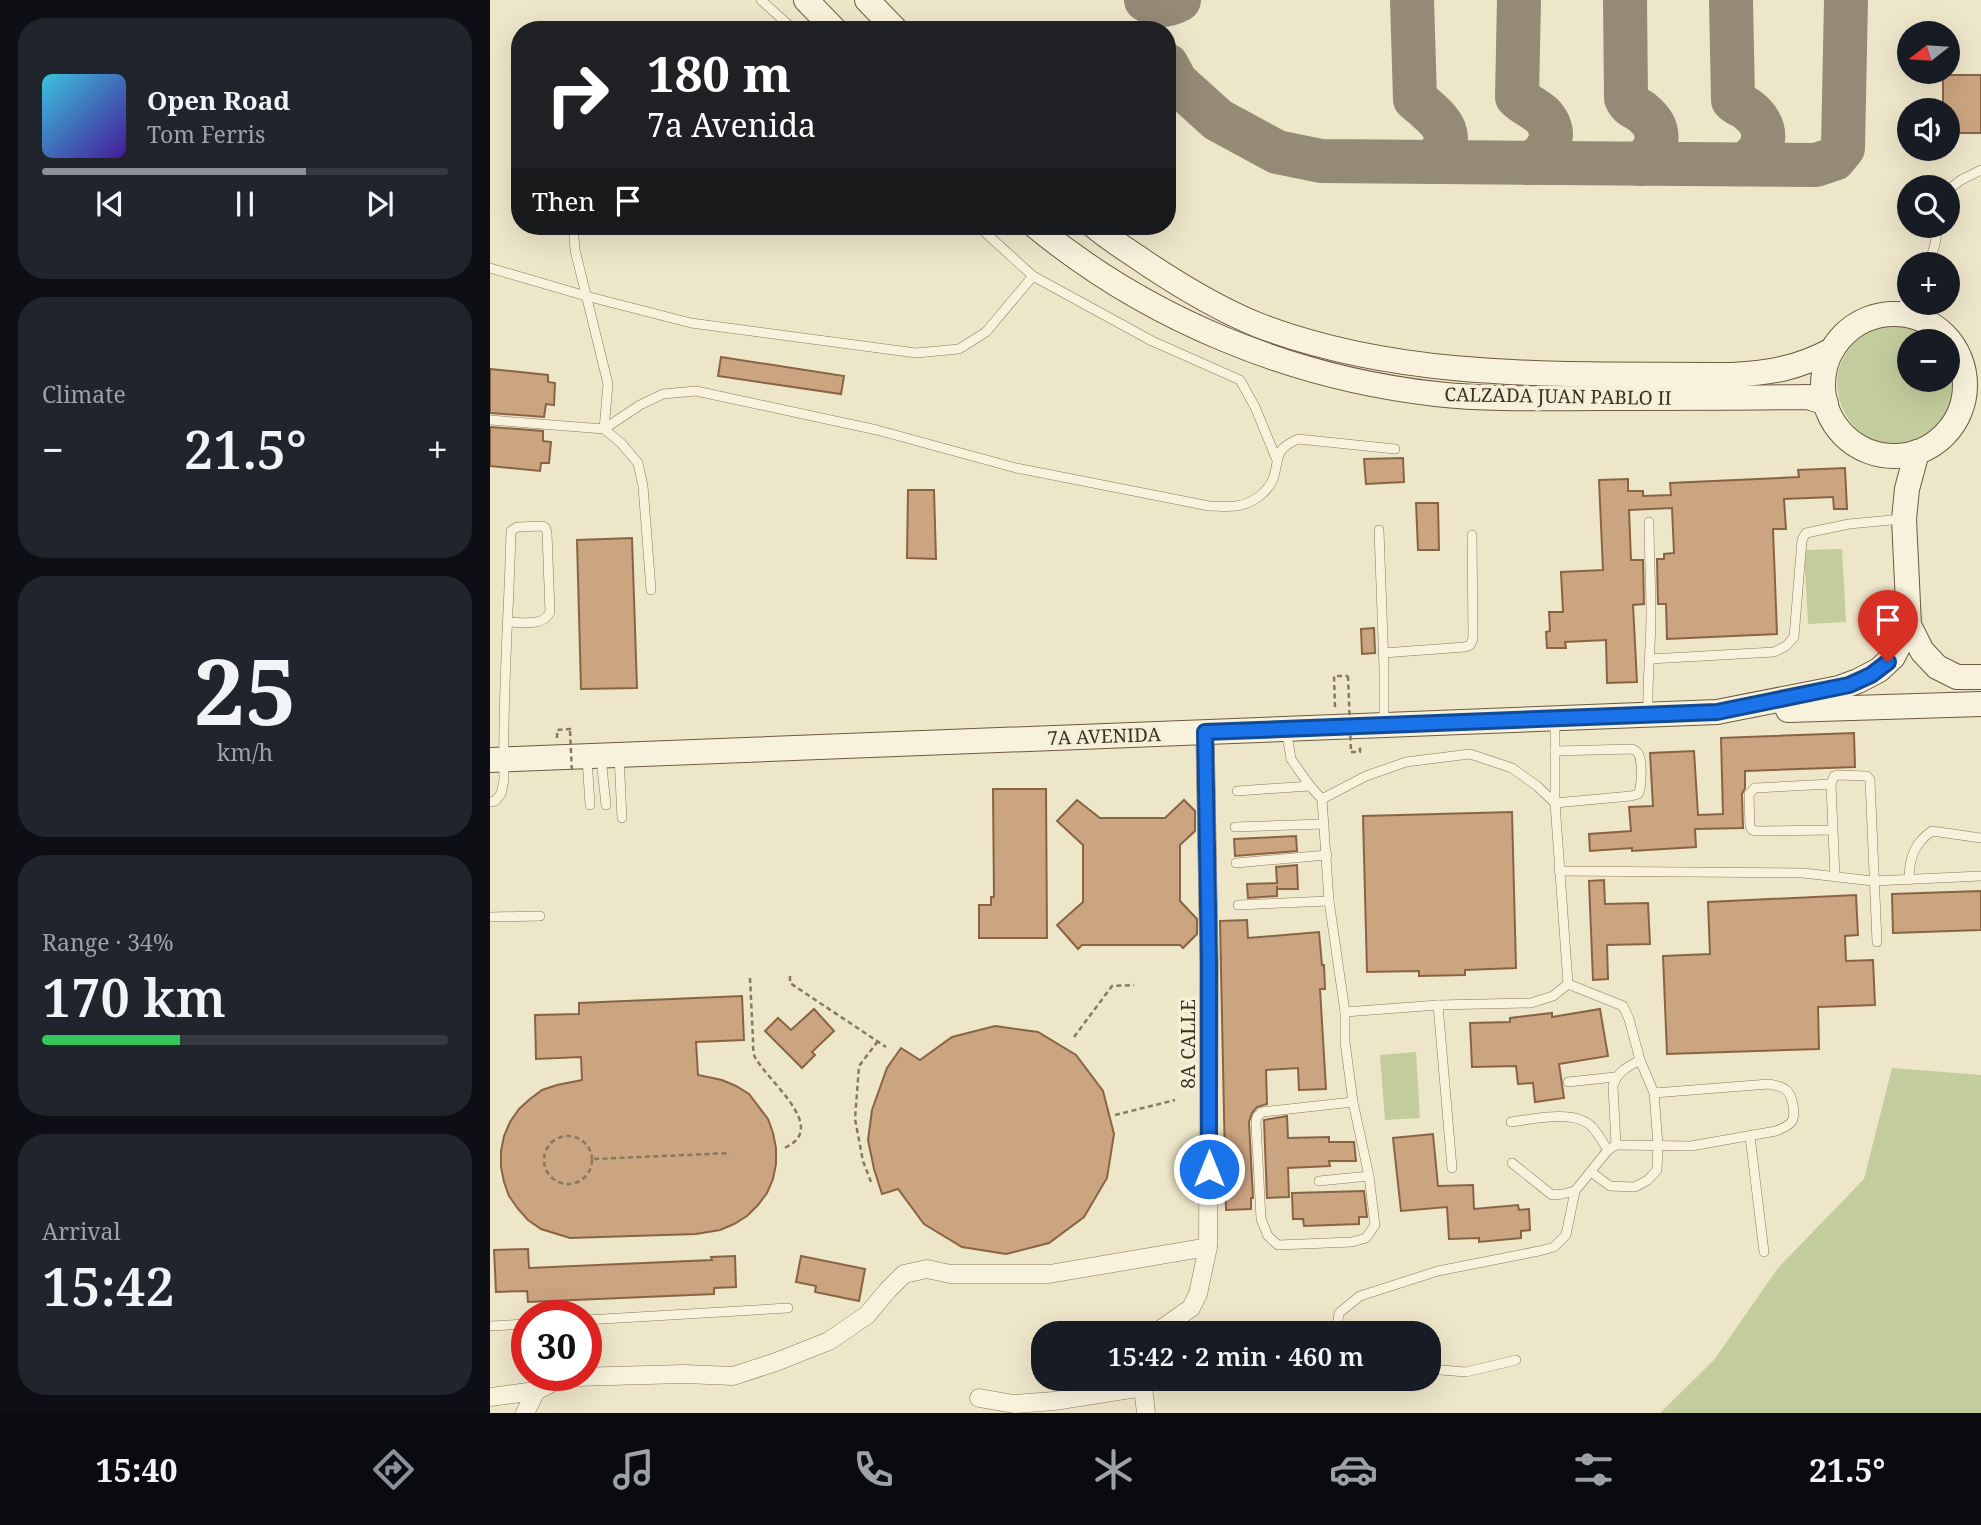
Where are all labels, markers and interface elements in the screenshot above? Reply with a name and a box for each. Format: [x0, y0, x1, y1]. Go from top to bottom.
north arrow [1897, 21, 1960, 84]
map controls [1897, 21, 1960, 392]
text: 180 m [647, 40, 791, 106]
icon: right [532, 49, 623, 140]
text: Open Road [147, 82, 290, 118]
button: sound [1897, 98, 1960, 161]
text: 7a Avenida [647, 103, 816, 146]
text: Tom Ferris [147, 118, 265, 150]
button: search [1897, 175, 1960, 238]
icon: arrive [609, 182, 647, 220]
text: Then [532, 183, 595, 219]
icon: previous [91, 185, 129, 223]
icon: pause [226, 185, 264, 223]
icon: next [361, 185, 399, 223]
button: + [1897, 252, 1960, 315]
button: − [1897, 329, 1960, 392]
text: Climate [42, 378, 126, 410]
street label: CALZADA JUAN PABLO II [1444, 381, 1672, 411]
text: 21.5° [184, 413, 307, 484]
text: − [42, 423, 64, 475]
text: + [427, 423, 448, 475]
pin [1858, 590, 1918, 662]
icon: arrive [1869, 601, 1907, 639]
text: 25 [194, 628, 296, 752]
street label: 7A AVENIDA [1047, 721, 1162, 751]
text: km/h [217, 736, 273, 768]
text: Range · 34% [42, 926, 174, 958]
text: 170 km [42, 961, 226, 1032]
street label: 8A CALLE [1175, 999, 1201, 1089]
position arrow [1172, 1132, 1246, 1206]
text: Arrival [42, 1215, 121, 1247]
text: 15:42 [42, 1250, 175, 1321]
speed limit sign: 30 [511, 1300, 602, 1391]
text: 15:42 · 2 min · 460 m [1108, 1338, 1364, 1374]
icon: directions [369, 1445, 418, 1494]
icon: music [609, 1445, 658, 1494]
icon: phone [849, 1445, 898, 1494]
icon: climate [1089, 1445, 1138, 1494]
icon: car [1329, 1445, 1378, 1494]
icon: filters [1569, 1445, 1618, 1494]
text: 15:40 [96, 1448, 178, 1491]
text: 21.5° [1809, 1448, 1885, 1491]

